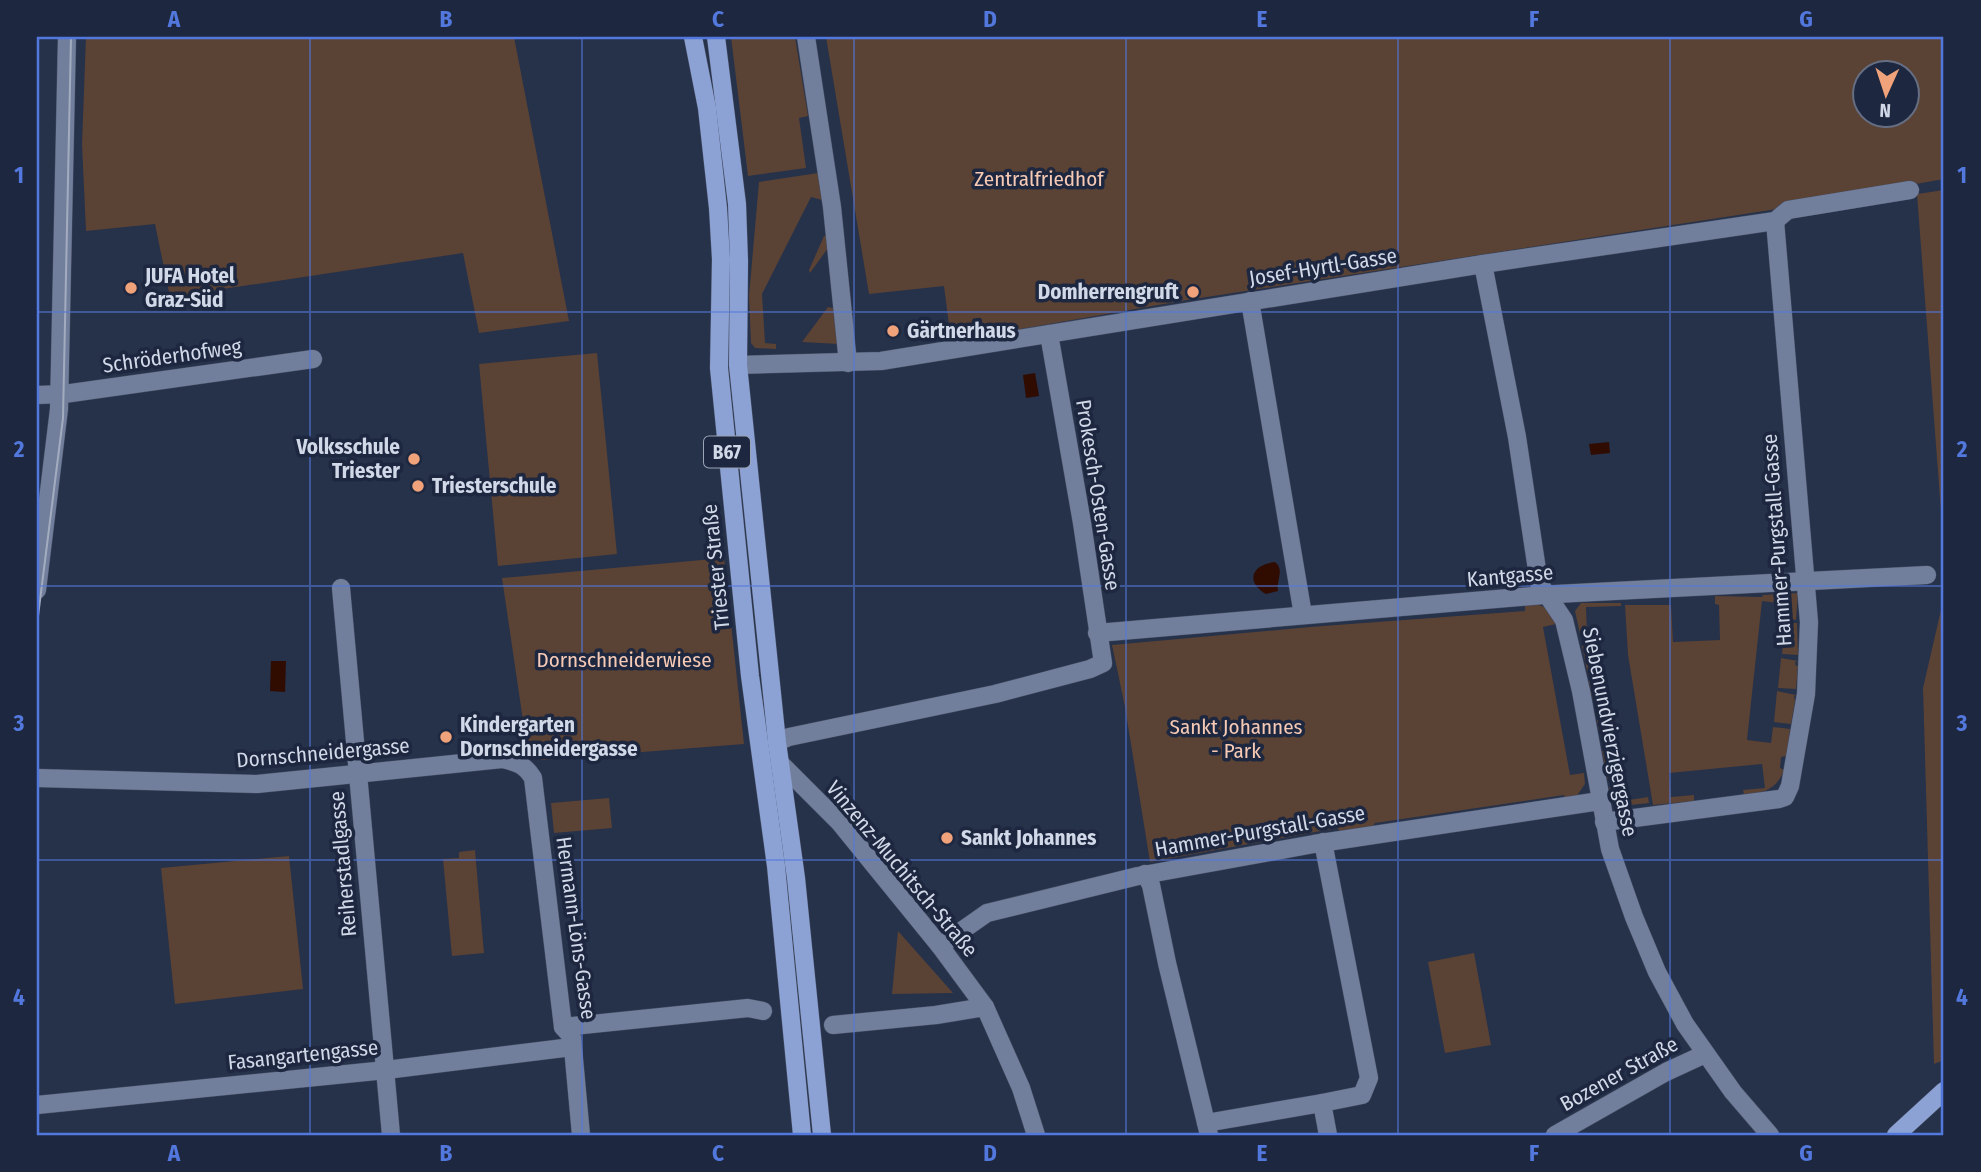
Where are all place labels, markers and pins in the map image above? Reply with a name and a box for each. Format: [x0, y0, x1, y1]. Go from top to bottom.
place label: JUFA Hotel Graz-Süd [144, 263, 235, 313]
place label: Domherrengruft [1038, 279, 1180, 305]
marker: JUFA Hotel Graz-Süd [123, 280, 139, 296]
marker: Domherrengruft [1185, 284, 1201, 300]
place label: Gärtnerhaus [907, 318, 1016, 344]
marker: Gärtnerhaus [885, 323, 901, 339]
place label: Volksschule Triester [295, 434, 400, 484]
marker: Volksschule Triester [406, 451, 422, 467]
place label: Triesterschule [432, 473, 557, 499]
marker: Triesterschule [410, 478, 426, 494]
place label: Kindergarten Dornschneidergasse [460, 712, 638, 762]
marker: Kindergarten Dornschneidergasse [438, 729, 454, 745]
place label: Sankt Johannes [961, 825, 1096, 851]
marker: Sankt Johannes [939, 830, 955, 846]

